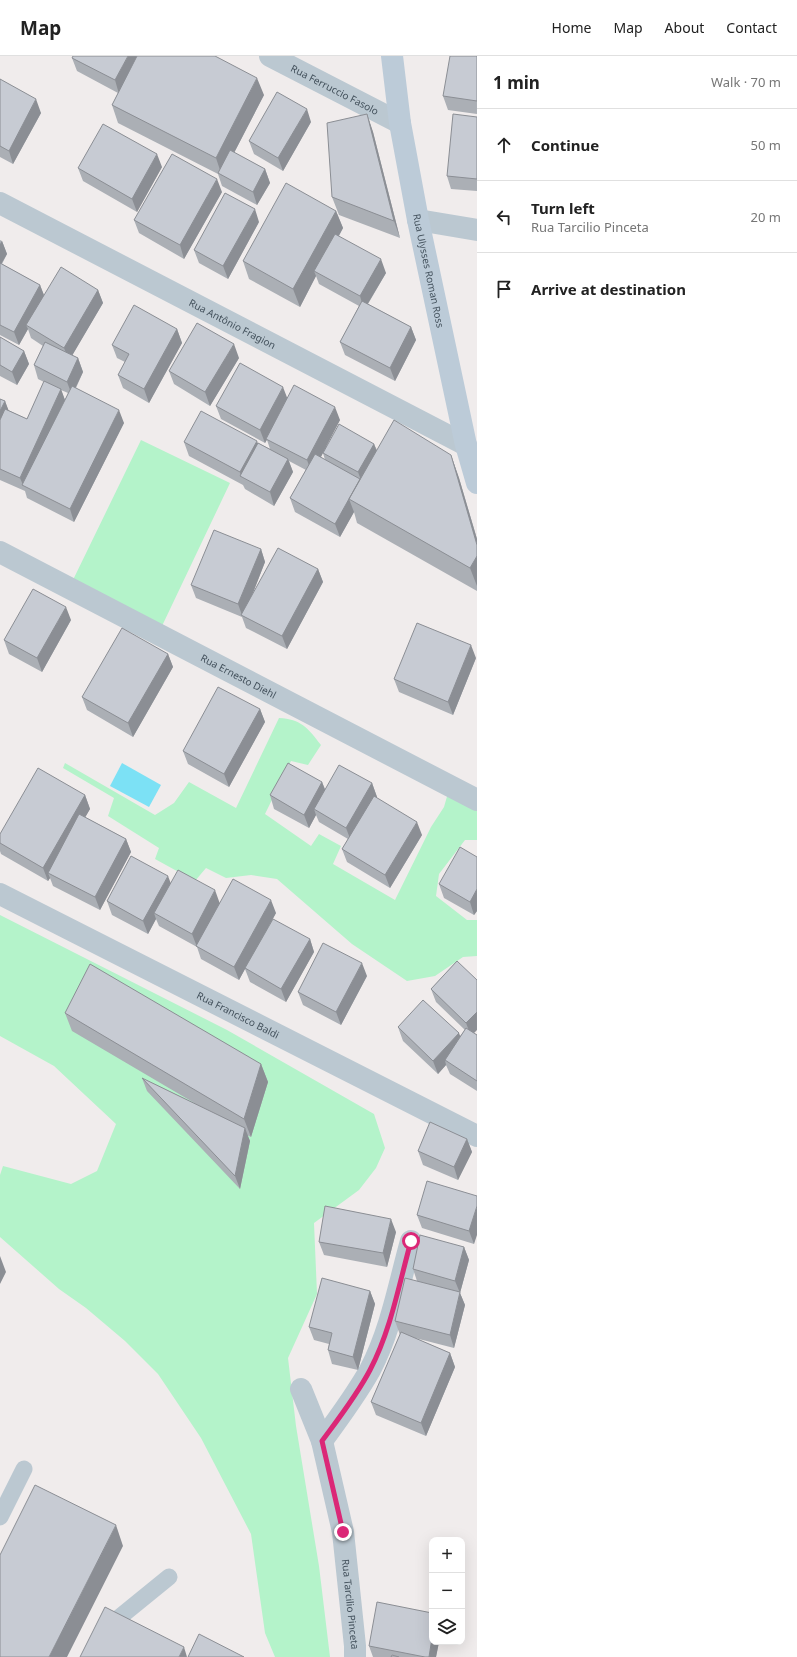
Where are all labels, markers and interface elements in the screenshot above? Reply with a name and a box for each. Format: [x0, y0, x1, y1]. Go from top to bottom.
text: Map [20, 15, 61, 41]
text: Home [552, 18, 591, 37]
text: Map [613, 18, 643, 37]
text: About [665, 18, 704, 37]
text: Contact [726, 18, 777, 37]
street label: Rua Ferruccio Fasolo [288, 61, 381, 118]
text: 1 min [493, 71, 540, 94]
text: Walk · 70 m [711, 73, 781, 91]
icon: ahead [493, 134, 515, 156]
text: Continue [531, 135, 599, 155]
text: 50 m [751, 136, 781, 154]
text: Turn left [531, 198, 595, 218]
icon: left [493, 206, 515, 228]
text: 20 m [751, 208, 781, 226]
street label: Rua Ulysses Roman Ross [410, 213, 448, 329]
text: Rua Tarcilio Pinceta [531, 218, 649, 236]
icon: arrive [493, 278, 515, 300]
text: Arrive at destination [531, 279, 686, 299]
street label: Rua Antônio Fragion [187, 295, 278, 352]
street label: Rua Ernesto Diehl [198, 651, 279, 702]
street label: Rua Francisco Baldi [194, 988, 282, 1042]
route start [402, 1232, 420, 1250]
route end [334, 1523, 352, 1541]
map controls [429, 1537, 465, 1645]
button: + [429, 1537, 465, 1573]
street label: Rua Tarcilio Pinceta [339, 1558, 362, 1649]
button: − [429, 1573, 465, 1609]
button: layers [429, 1609, 465, 1645]

